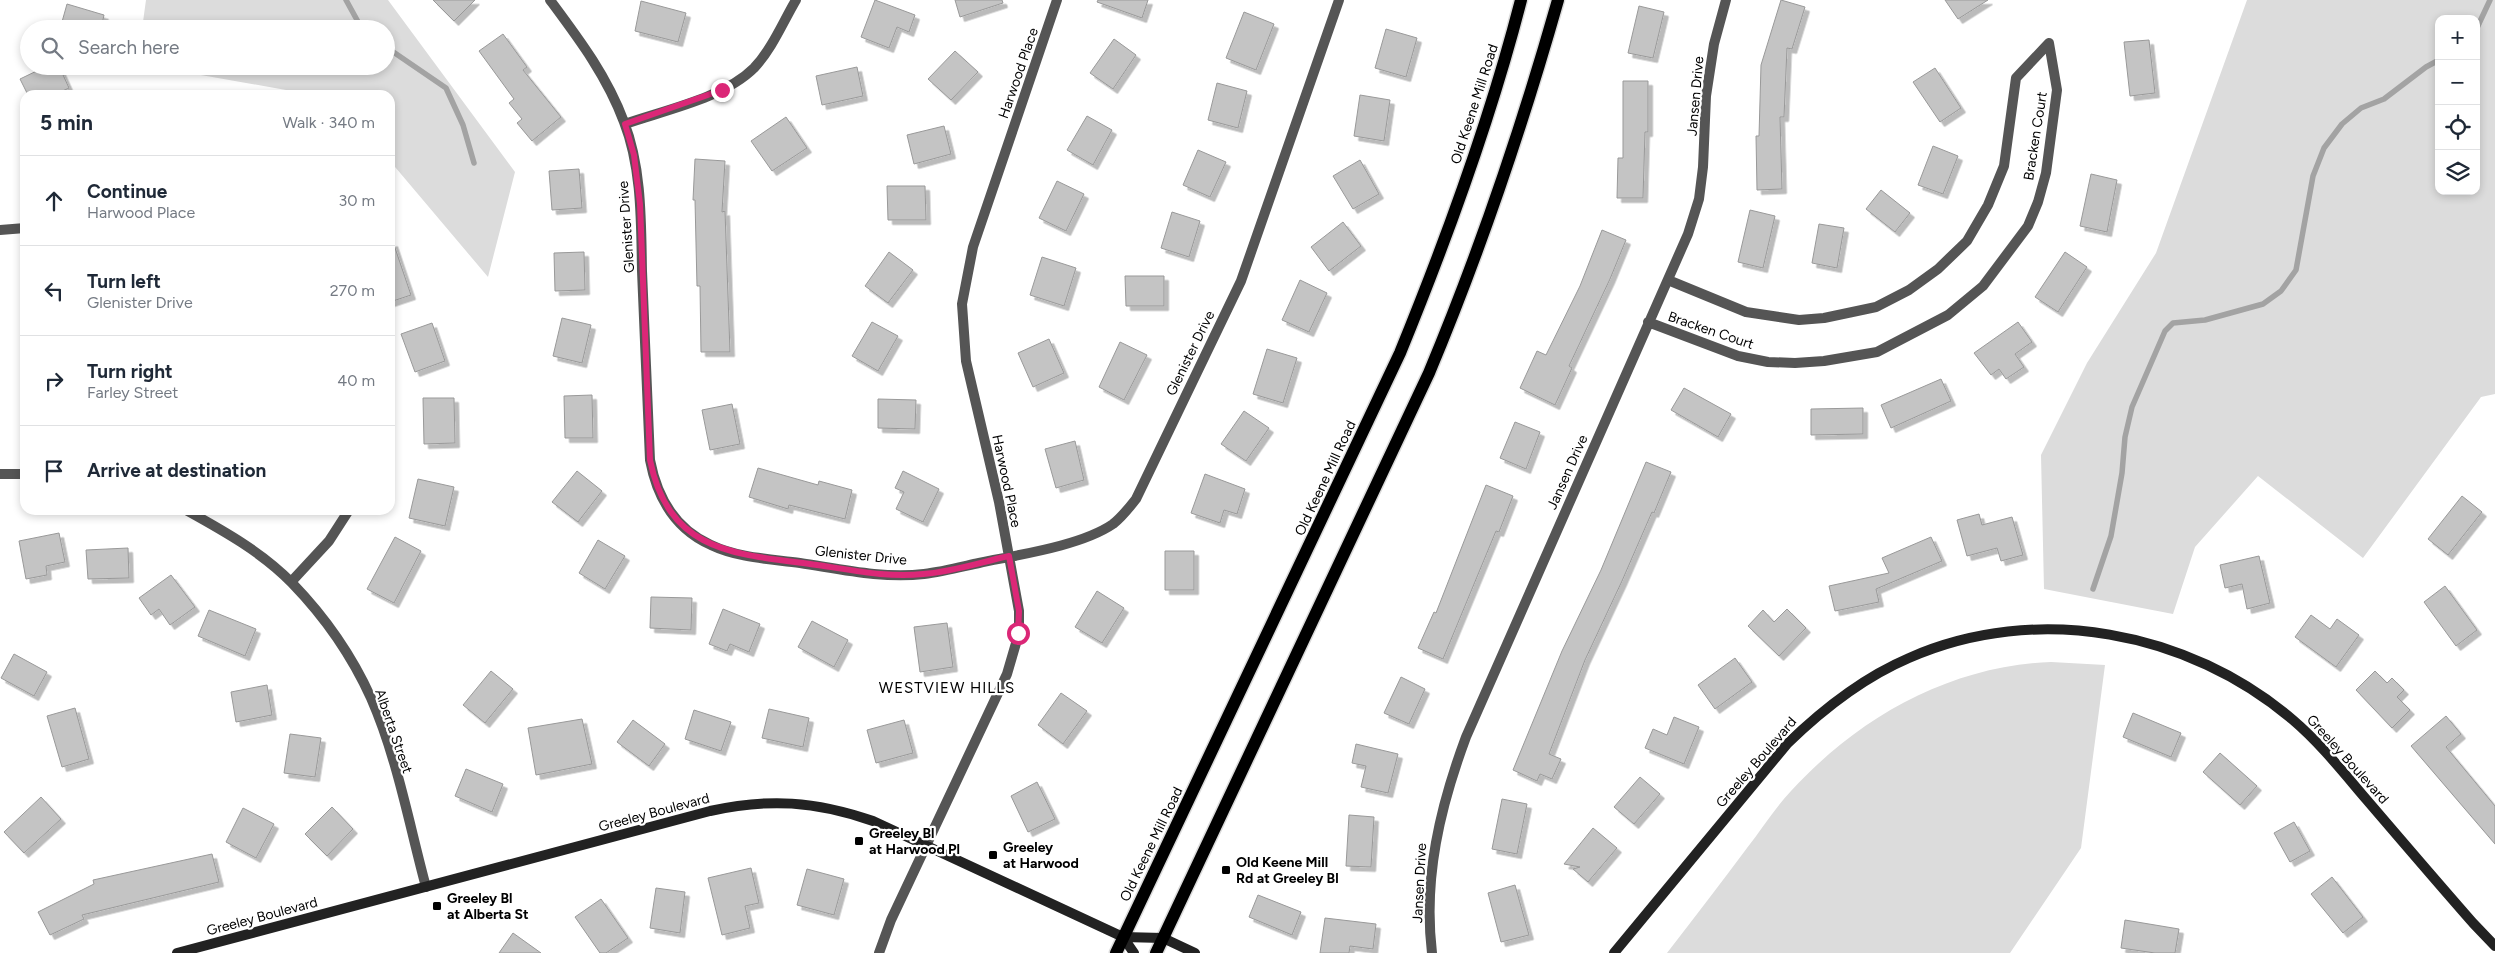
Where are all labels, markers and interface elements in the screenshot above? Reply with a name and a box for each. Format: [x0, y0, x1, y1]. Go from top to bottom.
map controls [2435, 15, 2480, 195]
button: + [2435, 15, 2480, 60]
search box [20, 20, 395, 75]
street label: Harwood Place [995, 25, 1042, 121]
icon: search [38, 34, 66, 62]
text: Search here [78, 36, 180, 59]
street label: Old Keene Mill Road [1447, 42, 1502, 166]
street label: Jansen Drive [1684, 55, 1707, 137]
button: − [2435, 60, 2480, 105]
route end [711, 79, 734, 102]
street label: Bracken Court [2020, 90, 2051, 182]
button: locate [2435, 105, 2480, 150]
text: 5 min [40, 110, 93, 135]
text: Walk · 340 m [282, 113, 375, 132]
button: layers [2435, 150, 2480, 195]
text: Continue [87, 180, 167, 203]
street label: Glenister Drive [615, 180, 638, 274]
icon: ahead [40, 187, 68, 215]
text: 30 m [338, 191, 375, 210]
text: Harwood Place [87, 203, 195, 222]
text: Turn left [87, 270, 161, 293]
icon: left [40, 277, 68, 305]
text: 270 m [330, 281, 375, 300]
text: Glenister Drive [87, 293, 193, 312]
street label: Glenister Drive [1163, 308, 1218, 398]
street label: Bracken Court [1666, 308, 1756, 353]
text: Turn right [87, 360, 173, 383]
icon: right [40, 367, 68, 395]
text: 40 m [337, 371, 375, 390]
text: Farley Street [87, 383, 178, 402]
street label: Old Keene Mill Road [1291, 418, 1360, 539]
street label: Jansen Drive [1543, 432, 1592, 512]
street label: Harwood Place [988, 433, 1025, 530]
icon: arrive [40, 457, 68, 485]
text: Arrive at destination [87, 459, 266, 482]
street label: Glenister Drive [814, 542, 908, 569]
route start [1007, 622, 1030, 645]
district label: WESTVIEW HILLS [879, 679, 1015, 697]
street label: Alberta Street [371, 687, 416, 776]
street label: Greeley Boulevard [2303, 711, 2392, 807]
street label: Greeley Boulevard [1712, 714, 1800, 811]
street label: Old Keene Mill Road [1116, 784, 1187, 904]
street label: Greeley Boulevard [597, 789, 712, 835]
place label: Greeley Bl at Harwood Pl [869, 825, 960, 858]
marker: Greeley Bl at Harwood Pl [853, 835, 865, 847]
place label: Greeley at Harwood [1003, 839, 1079, 872]
street label: Jansen Drive [1409, 842, 1430, 923]
marker: Greeley at Harwood [987, 849, 999, 861]
place label: Old Keene Mill Rd at Greeley Bl [1236, 854, 1339, 887]
marker: Old Keene Mill Rd at Greeley Bl [1220, 864, 1232, 876]
place label: Greeley Bl at Alberta St [447, 890, 529, 923]
street label: Greeley Boulevard [205, 893, 320, 939]
marker: Greeley Bl at Alberta St [431, 900, 443, 912]

